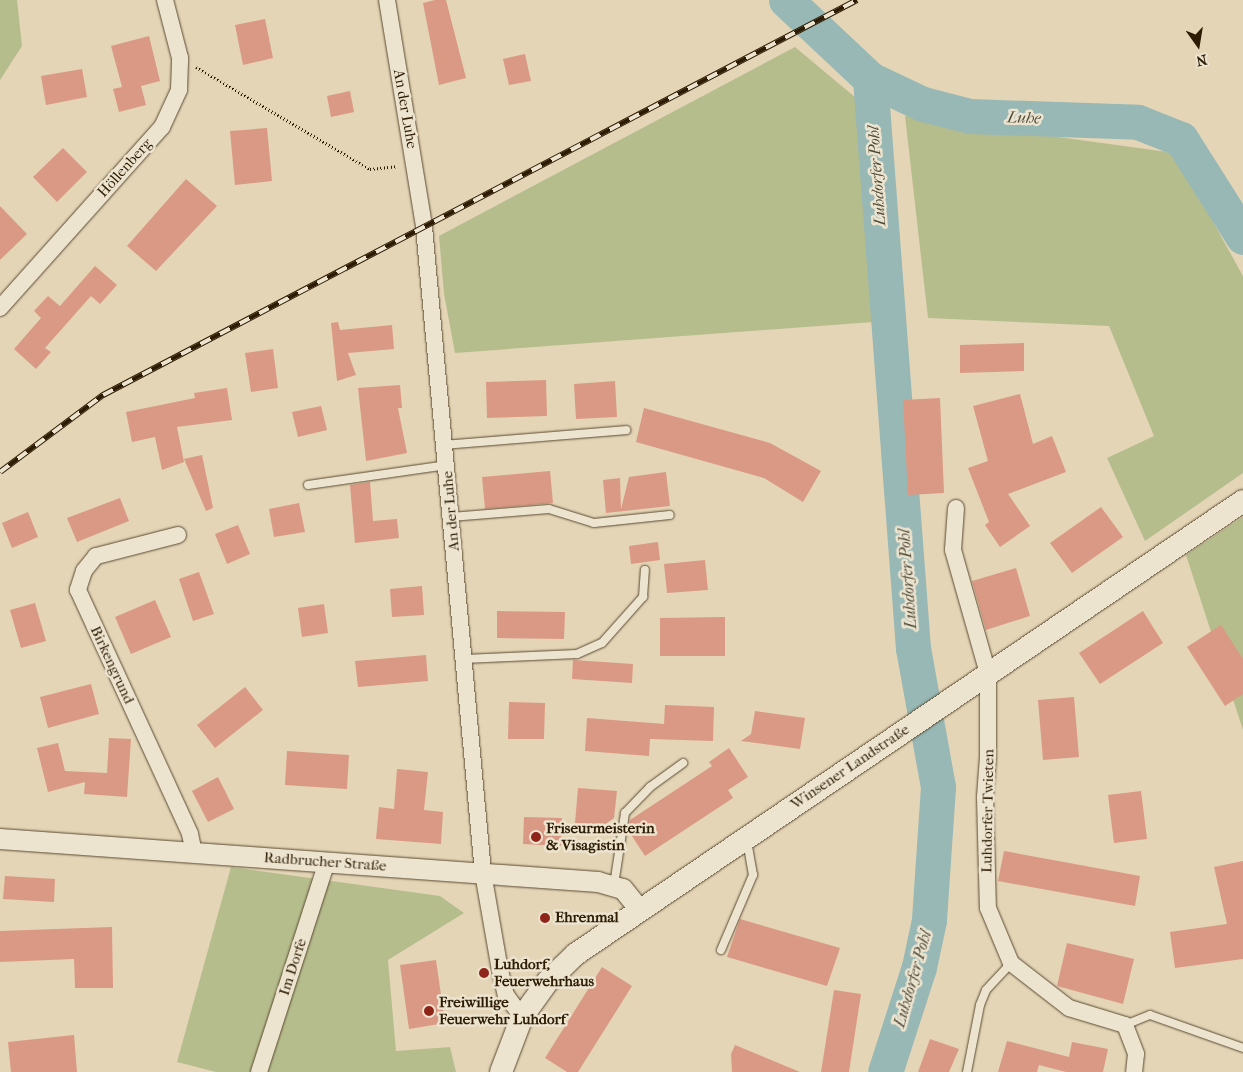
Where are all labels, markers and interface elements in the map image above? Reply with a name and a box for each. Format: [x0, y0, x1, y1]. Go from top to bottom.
north arrow [1173, 20, 1223, 70]
text: N [1194, 51, 1209, 70]
street label: An der Luhe [389, 68, 421, 150]
water label: Luhe [1007, 108, 1041, 128]
water label: Luhdorfer Pohl [864, 125, 890, 227]
street label: Höllenberg [94, 135, 156, 201]
street label: An der Luhe [439, 470, 463, 552]
water label: Luhdorfer Pohl [895, 528, 921, 630]
street label: Birkengrund [86, 623, 138, 707]
street label: Winsener Landstraße [787, 721, 913, 813]
street label: Luhdorfer Twieten [978, 749, 998, 873]
place label: Friseurmeisterin & Visagistin [546, 819, 655, 854]
marker: Friseurmeisterin & Visagistin [530, 831, 542, 843]
street label: Radbrucher Straße [263, 849, 387, 875]
place label: Ehrenmal [555, 909, 619, 927]
marker: Ehrenmal [539, 912, 551, 924]
water label: Luhdorfer Pohl [890, 928, 936, 1030]
street label: Im Dorfe [275, 936, 311, 998]
place label: Luhdorf, Feuerwehrhaus [494, 955, 594, 990]
marker: Luhdorf, Feuerwehrhaus [478, 967, 490, 979]
place label: Freiwillige Feuerwehr Luhdorf [439, 993, 566, 1028]
marker: Freiwillige Feuerwehr Luhdorf [423, 1005, 435, 1017]

